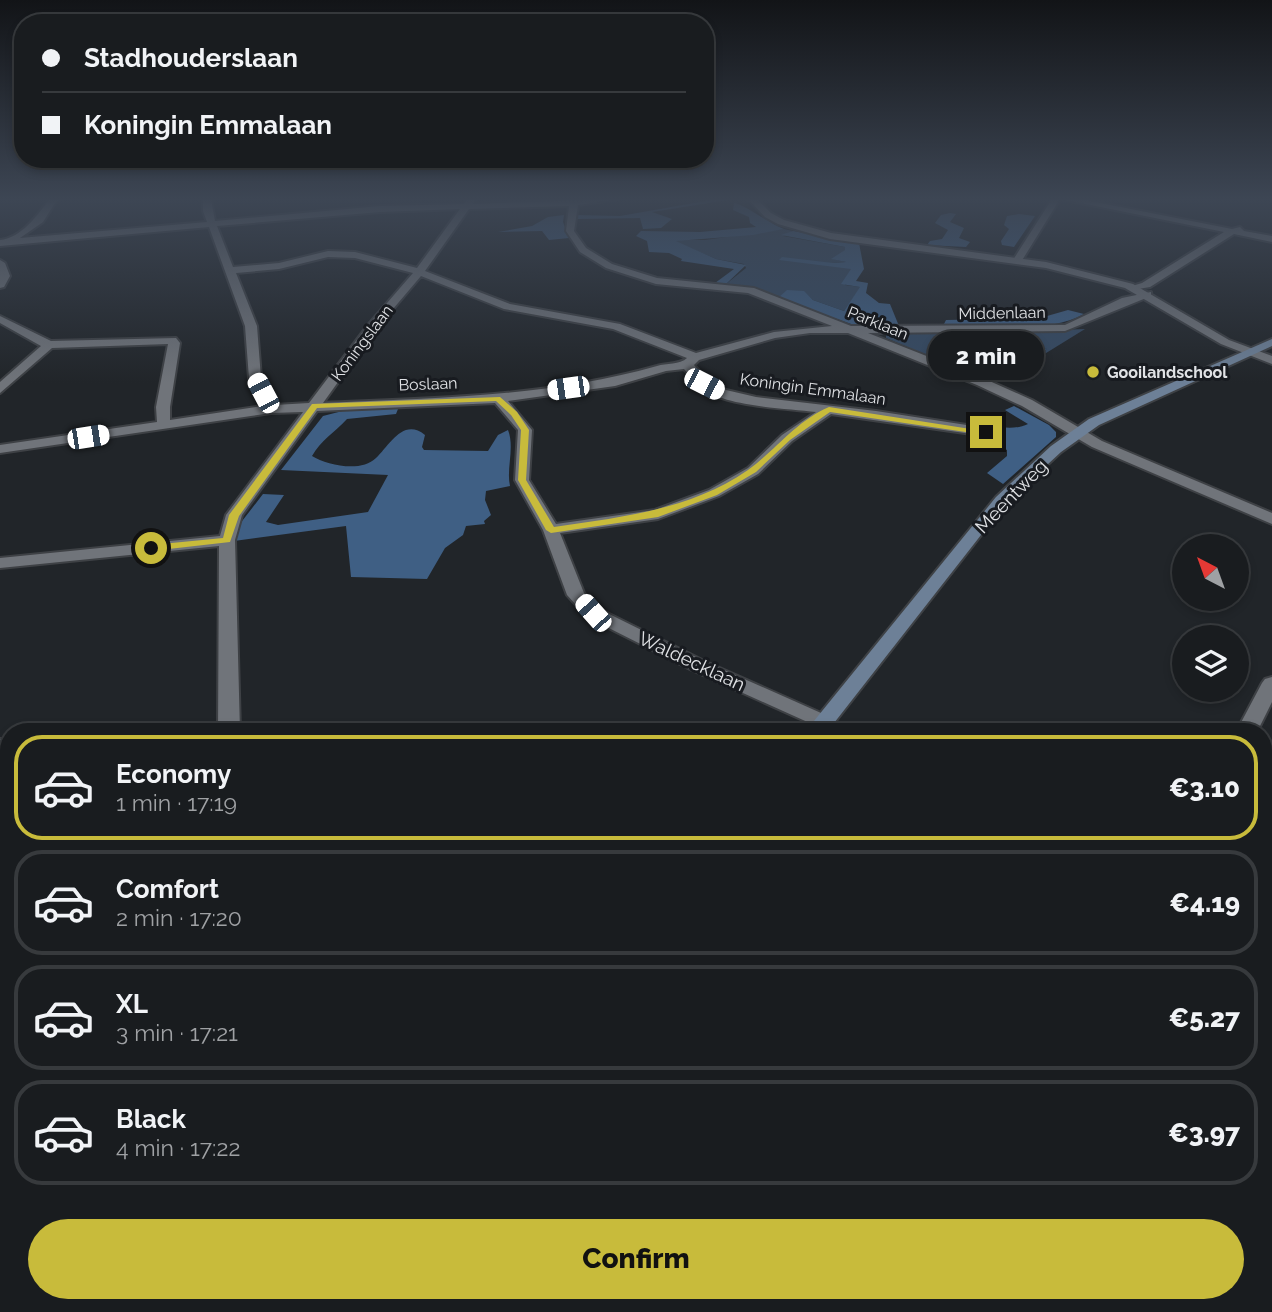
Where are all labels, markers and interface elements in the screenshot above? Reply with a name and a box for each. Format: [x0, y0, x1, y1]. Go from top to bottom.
text: Stadhouderslaan [84, 43, 298, 73]
text: Koningin Emmalaan [84, 110, 332, 140]
street label: Koningslaan [327, 301, 397, 385]
street label: Parklaan [845, 302, 911, 344]
street label: Middenlaan [958, 303, 1046, 323]
callout: 2 min [928, 330, 1044, 380]
text: 2 min [956, 342, 1016, 369]
place label: Gooilandschool [1107, 363, 1228, 382]
marker: Gooilandschool [1085, 364, 1101, 380]
car [681, 365, 728, 403]
street label: Koningin Emmalaan [739, 369, 887, 409]
car [244, 370, 283, 416]
street label: Boslaan [398, 373, 458, 395]
car [546, 375, 591, 401]
route end [970, 416, 1002, 448]
car [66, 423, 111, 451]
street label: Meentweg [970, 454, 1052, 538]
route start [135, 532, 167, 564]
north arrow [1172, 534, 1250, 611]
map controls [1172, 534, 1249, 702]
car [572, 590, 615, 636]
button: layers [1172, 625, 1249, 702]
street label: Waldecklaan [635, 627, 749, 695]
icon: car [32, 756, 95, 819]
text: Economy [116, 759, 231, 789]
text: €3.10 [1169, 773, 1240, 803]
text: 1 min · 17:19 [116, 789, 237, 816]
icon: car [32, 871, 95, 934]
text: Comfort [116, 874, 219, 904]
text: €4.19 [1169, 888, 1240, 918]
text: 2 min · 17:20 [116, 904, 242, 931]
icon: car [32, 986, 95, 1049]
text: XL [116, 989, 148, 1019]
text: €5.27 [1168, 1003, 1240, 1033]
text: 3 min · 17:21 [116, 1019, 238, 1046]
icon: car [32, 1101, 95, 1164]
text: Black [116, 1104, 186, 1134]
text: €3.97 [1168, 1118, 1240, 1148]
text: 4 min · 17:22 [116, 1134, 240, 1161]
button: Confirm [28, 1219, 1244, 1299]

